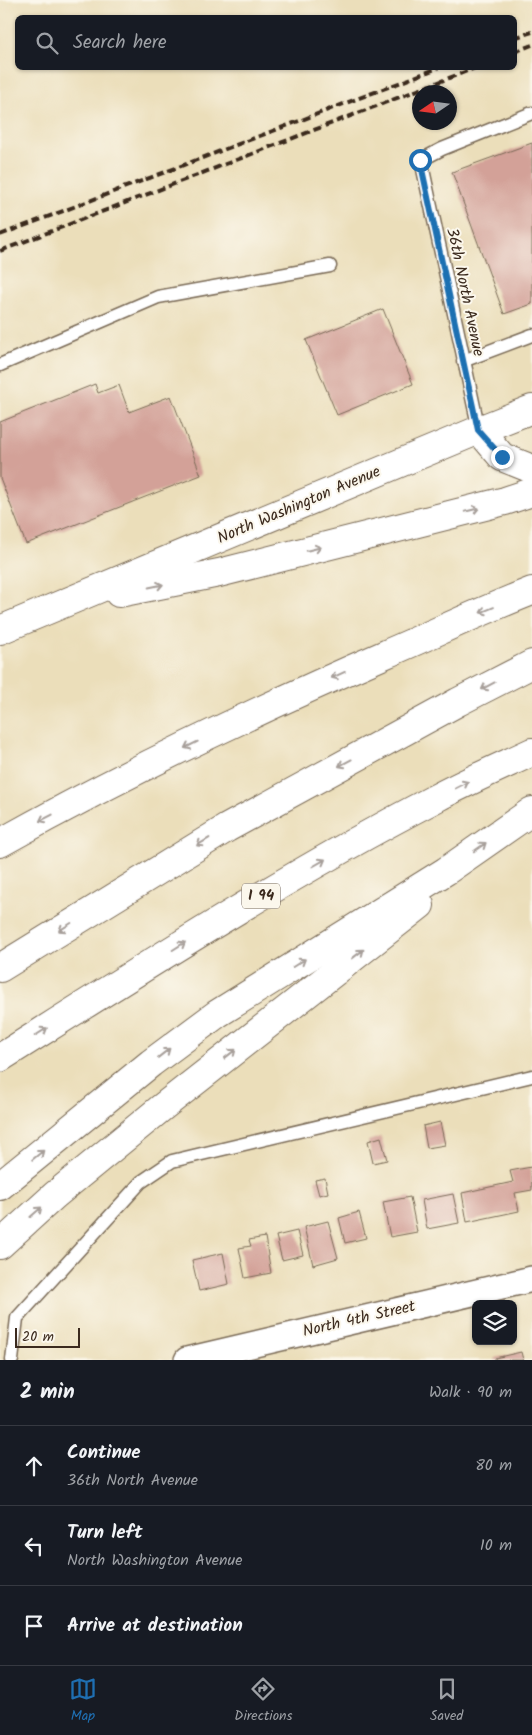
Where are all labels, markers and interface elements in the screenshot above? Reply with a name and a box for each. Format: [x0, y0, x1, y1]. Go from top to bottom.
search box [15, 15, 517, 70]
text: Search here [73, 28, 167, 58]
icon: search [33, 29, 61, 57]
north arrow [412, 85, 457, 130]
route start [409, 149, 432, 172]
street label: 36th North Avenue [439, 225, 491, 359]
route end [491, 446, 514, 469]
street label: North Washington Avenue [213, 459, 385, 551]
one-way arrow [463, 505, 479, 514]
one-way arrow [306, 544, 322, 553]
one-way arrow [147, 581, 163, 590]
one-way arrow [480, 605, 495, 615]
one-way arrow [331, 670, 346, 680]
one-way arrow [481, 681, 496, 691]
one-way arrow [184, 740, 199, 750]
one-way arrow [338, 758, 353, 768]
one-way arrow [454, 780, 469, 790]
one-way arrow [39, 814, 54, 823]
one-way arrow [197, 838, 211, 848]
one-way arrow [473, 842, 487, 852]
one-way arrow [311, 857, 325, 867]
road number: I 94 [242, 884, 280, 908]
one-way arrow [58, 923, 72, 933]
one-way arrow [172, 941, 186, 951]
one-way arrow [351, 949, 365, 959]
one-way arrow [292, 958, 306, 968]
one-way arrow [34, 1026, 48, 1036]
one-way arrow [157, 1047, 170, 1058]
one-way arrow [223, 1048, 236, 1059]
one-way arrow [31, 1150, 44, 1161]
one-way arrow [30, 1206, 43, 1218]
street label: North 4th Street [300, 1294, 419, 1344]
map controls [472, 1300, 517, 1345]
button: layers [472, 1300, 517, 1345]
scale bar [15, 1325, 80, 1348]
text: 20 m [22, 1326, 54, 1348]
text: 2 min [20, 1376, 75, 1409]
text: Walk · 90 m [429, 1380, 512, 1405]
text: Continue [67, 1438, 140, 1468]
icon: ahead [20, 1452, 48, 1480]
text: 80 m [475, 1453, 512, 1478]
text: 36th North Avenue [67, 1468, 198, 1493]
text: Turn left [67, 1518, 142, 1548]
icon: left [20, 1532, 48, 1560]
text: 10 m [480, 1533, 512, 1558]
text: North Washington Avenue [67, 1548, 242, 1573]
text: Arrive at destination [67, 1611, 243, 1641]
icon: arrive [20, 1612, 48, 1640]
tab: Map [69, 1675, 97, 1727]
tab: Directions [234, 1675, 292, 1727]
tab: Saved [430, 1675, 463, 1727]

